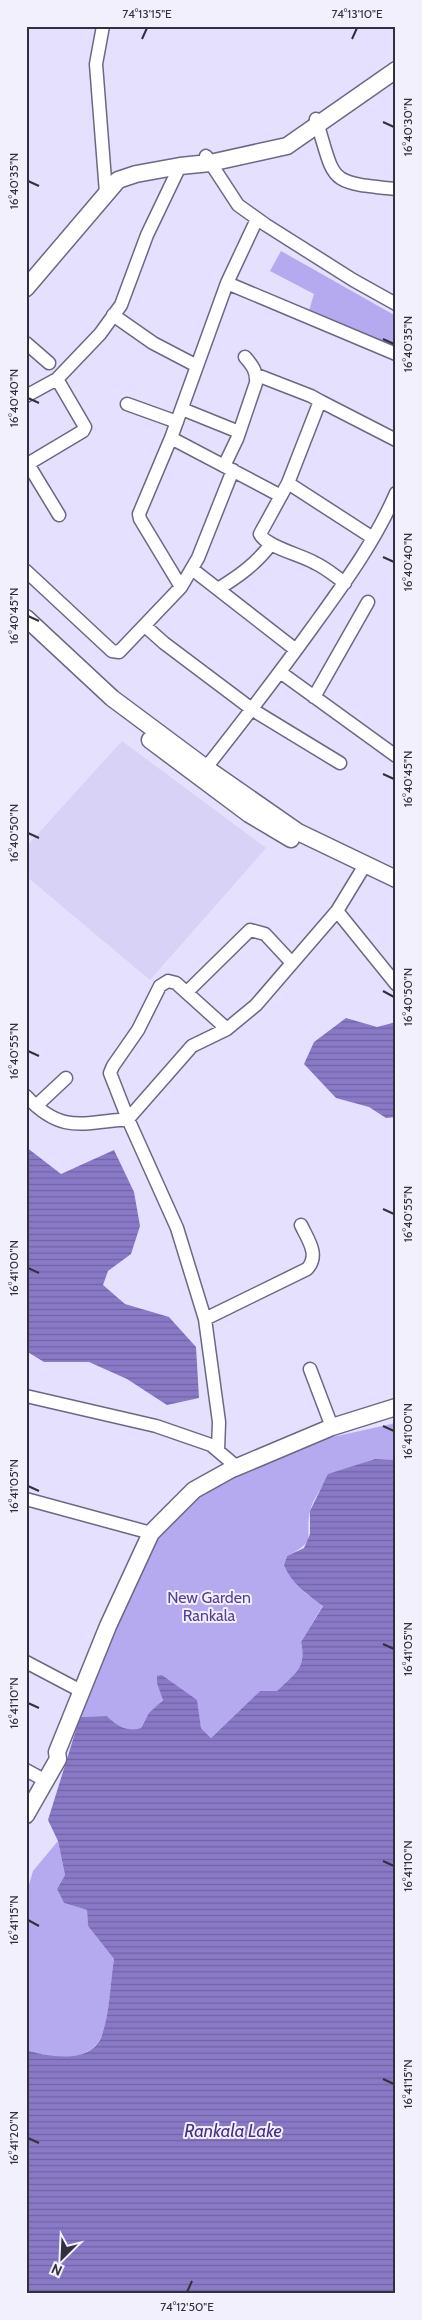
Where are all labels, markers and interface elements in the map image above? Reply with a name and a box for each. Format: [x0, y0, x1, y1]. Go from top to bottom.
text: 74°13'15"E [122, 6, 172, 21]
text: 74°13'10"E [331, 6, 383, 21]
text: 16°40'30"N [400, 98, 415, 156]
text: 16°40'35"N [6, 153, 21, 209]
text: 16°40'35"N [400, 316, 415, 372]
text: 16°40'40"N [6, 369, 21, 427]
text: 16°40'40"N [400, 533, 415, 591]
text: 16°40'45"N [6, 588, 21, 644]
text: 16°40'45"N [400, 751, 415, 807]
text: 16°40'50"N [6, 804, 21, 862]
text: 16°40'50"N [400, 968, 415, 1026]
text: 16°40'55"N [6, 1023, 21, 1079]
text: 16°40'55"N [400, 1186, 415, 1242]
text: 16°41'00"N [6, 1240, 21, 1296]
text: 16°41'00"N [400, 1403, 415, 1459]
text: 16°41'05"N [6, 1459, 21, 1513]
park label: New Garden Rankala [167, 1588, 251, 1625]
text: 16°41'05"N [400, 1622, 415, 1676]
text: 16°41'10"N [6, 1677, 21, 1729]
text: 16°41'10"N [400, 1840, 415, 1892]
text: 16°41'15"N [6, 1895, 21, 1945]
text: 16°41'15"N [400, 2059, 415, 2109]
text: 16°41'20"N [6, 2111, 21, 2165]
water label: Rankala Lake [184, 2120, 282, 2142]
north arrow [38, 2232, 88, 2282]
text: N [49, 2260, 65, 2280]
text: 74°12'50"E [160, 2299, 214, 2314]

